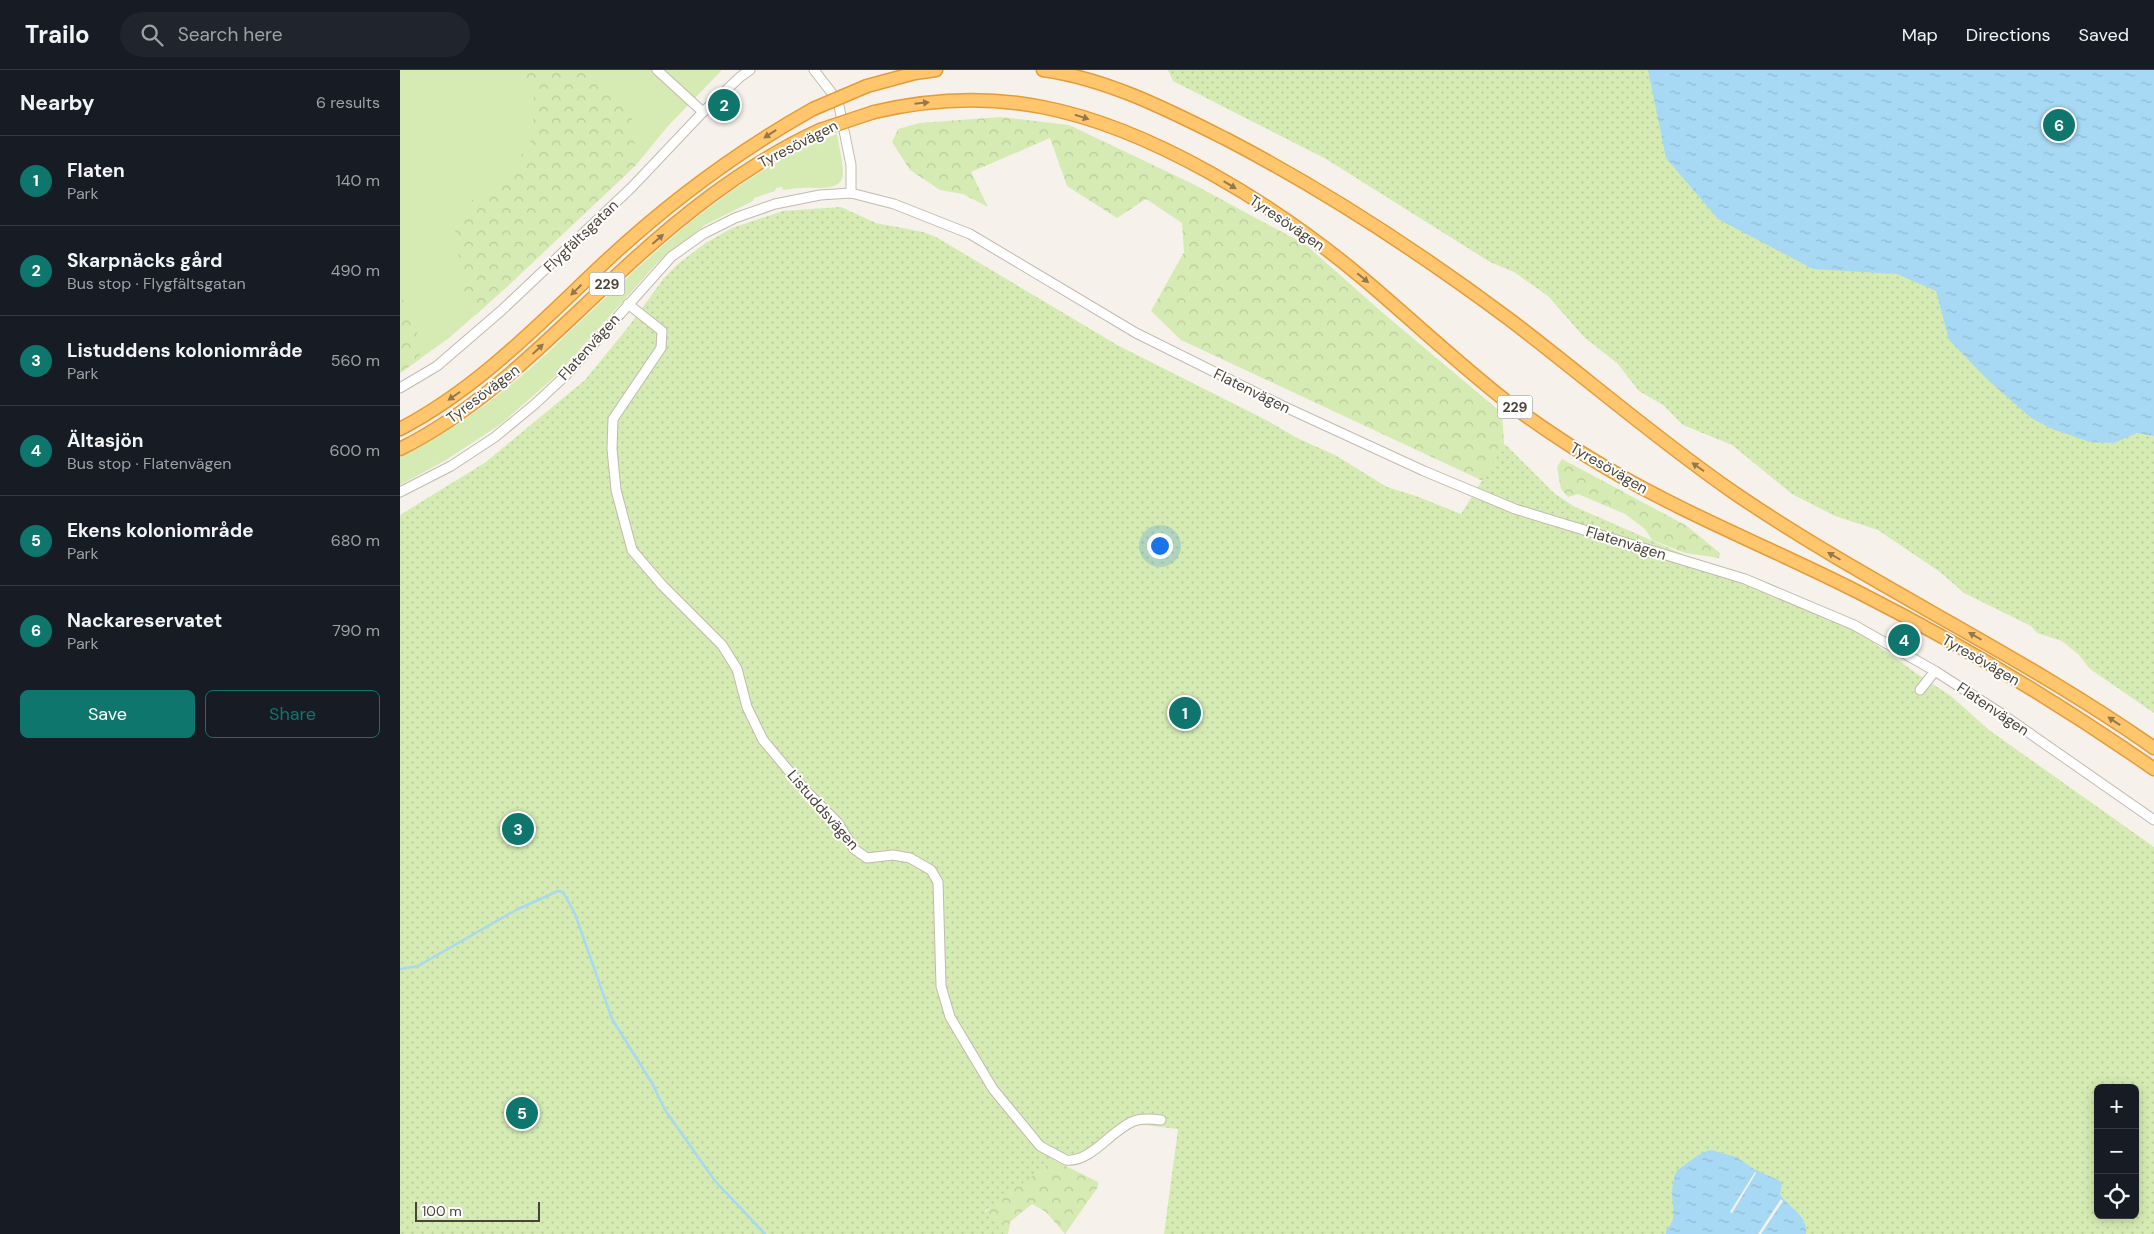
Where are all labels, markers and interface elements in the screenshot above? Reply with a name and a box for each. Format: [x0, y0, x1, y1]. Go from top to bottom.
search box [120, 12, 470, 57]
text: Trailo [25, 19, 90, 50]
icon: search [138, 21, 166, 49]
text: Search here [178, 22, 283, 47]
text: Map [1902, 23, 1938, 47]
text: Directions [1966, 23, 2051, 47]
text: Saved [2079, 23, 2129, 47]
pin: 2 [708, 86, 740, 124]
text: Nearby [20, 89, 94, 117]
text: 6 results [316, 92, 380, 113]
one-way arrow [914, 99, 930, 107]
pin: 6 [2043, 106, 2075, 144]
one-way arrow [1075, 114, 1090, 122]
street label: Tyresövägen [755, 115, 841, 173]
one-way arrow [764, 129, 777, 138]
text: Flaten [67, 158, 125, 183]
text: 1 [33, 170, 39, 191]
text: 140 m [336, 170, 380, 191]
one-way arrow [1223, 181, 1236, 190]
text: Park [67, 183, 99, 204]
street label: Tyresövägen [1245, 190, 1329, 256]
street label: Flygfältsgatan [539, 195, 623, 277]
one-way arrow [651, 233, 664, 244]
text: Skarpnäcks gård [67, 248, 222, 273]
text: 2 [31, 260, 41, 281]
text: 490 m [331, 260, 380, 281]
road number: 229 [590, 272, 624, 295]
one-way arrow [1356, 272, 1368, 284]
text: Bus stop · Flygfältsgatan [67, 273, 246, 294]
one-way arrow [570, 284, 582, 296]
street label: Flatenvägen [554, 310, 624, 384]
text: Listuddens koloniområde [67, 338, 303, 363]
one-way arrow [532, 343, 544, 355]
text: 3 [31, 350, 41, 371]
text: 560 m [331, 350, 380, 371]
street label: Tyresövägen [442, 360, 524, 428]
text: Park [67, 363, 99, 384]
street label: Flatenvägen [1210, 364, 1294, 418]
one-way arrow [447, 391, 460, 401]
road number: 229 [1498, 396, 1532, 418]
text: Ältasjön [67, 428, 144, 453]
street label: Tyresövägen [1566, 438, 1652, 498]
text: 4 [31, 440, 41, 461]
text: 600 m [330, 440, 380, 461]
text: Bus stop · Flatenvägen [67, 453, 231, 474]
one-way arrow [1691, 462, 1704, 472]
text: Ekens koloniområde [67, 518, 254, 543]
street label: Flatenvägen [1583, 521, 1669, 565]
text: 5 [31, 530, 41, 551]
text: 680 m [331, 530, 380, 551]
your location [1147, 533, 1173, 559]
text: Park [67, 543, 99, 564]
one-way arrow [1827, 551, 1840, 560]
text: Nackareservatet [67, 608, 222, 633]
text: 6 [31, 620, 41, 641]
text: 790 m [332, 620, 380, 641]
pin: 4 [1888, 621, 1920, 659]
street label: Tyresövägen [1938, 630, 2024, 690]
one-way arrow [1969, 631, 1982, 640]
text: Park [67, 633, 99, 654]
street label: Flatenvägen [1953, 678, 2033, 740]
button: Save [20, 690, 195, 738]
button: Share [205, 690, 380, 738]
pin: 1 [1169, 694, 1201, 732]
one-way arrow [2107, 716, 2120, 726]
street label: Listuddsvägen [783, 766, 863, 854]
pin: 3 [502, 810, 534, 848]
map controls [2094, 1084, 2139, 1219]
button: + [2094, 1084, 2139, 1129]
pin: 5 [506, 1094, 538, 1132]
button: − [2094, 1129, 2139, 1174]
button: locate [2094, 1174, 2139, 1219]
scale bar [415, 1199, 540, 1222]
text: 100 m [422, 1202, 462, 1220]

